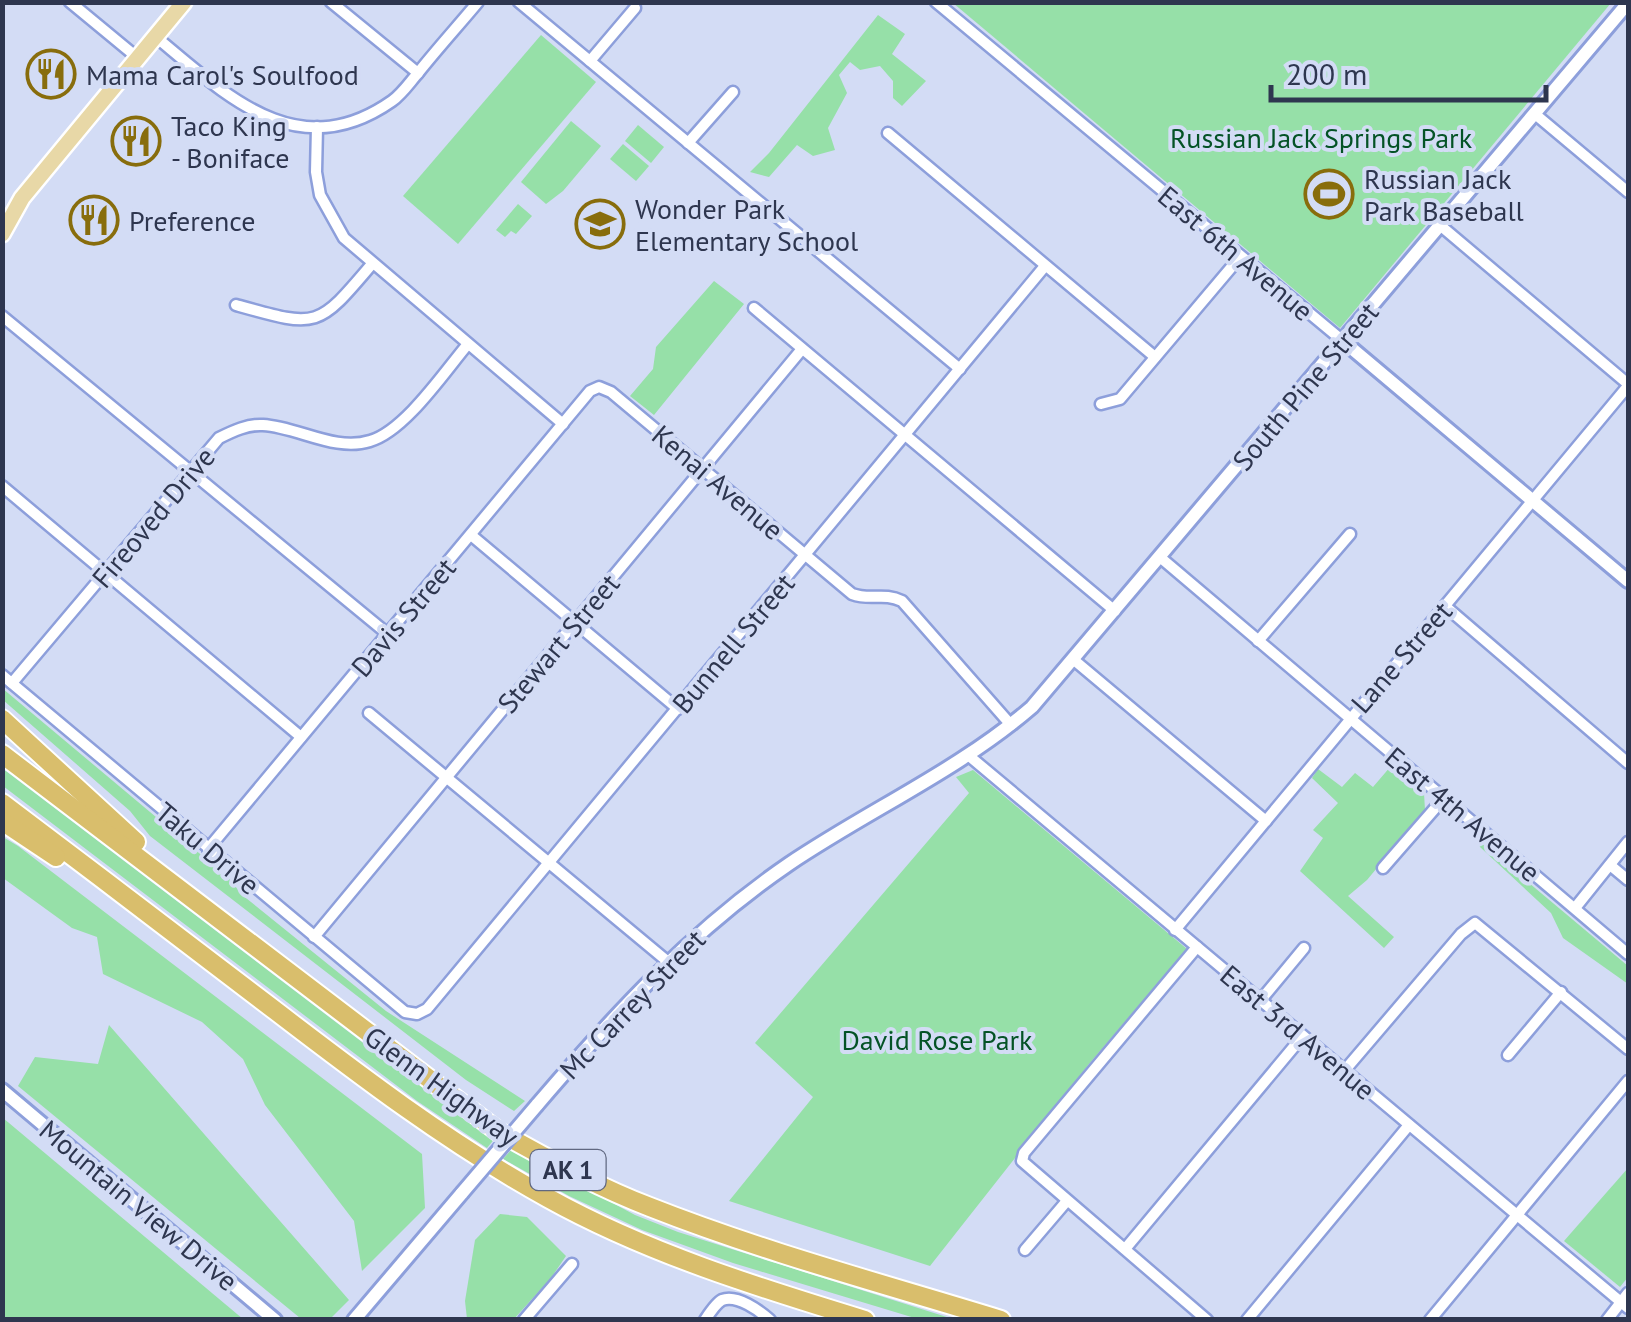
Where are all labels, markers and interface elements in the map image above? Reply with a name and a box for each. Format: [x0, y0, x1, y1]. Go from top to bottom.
scale bar [1271, 40, 1546, 102]
restaurant icon: Mama Carol's Soulfood [25, 48, 77, 100]
text: 200 m [1286, 54, 1367, 93]
place label: Mama Carol's Soulfood [86, 56, 359, 93]
place label: Taco King - Boniface [171, 107, 290, 176]
restaurant icon: Taco King - Boniface [110, 115, 162, 167]
park label: Russian Jack Springs Park [1170, 119, 1473, 156]
place label: Russian Jack Park Baseball [1364, 160, 1524, 229]
sports icon: Russian Jack Park Baseball [1303, 168, 1355, 220]
street label: East 6th Avenue [1151, 177, 1321, 329]
place label: Wonder Park Elementary School [635, 190, 858, 259]
restaurant icon: Preference [68, 194, 120, 246]
school or university icon: Wonder Park Elementary School [574, 198, 626, 250]
place label: Preference [129, 202, 256, 239]
street label: South Pine Street [1224, 294, 1387, 478]
street label: Kenai Avenue [645, 416, 791, 548]
street label: Fireoved Drive [83, 439, 223, 595]
street label: Davis Street [343, 550, 464, 684]
street label: Stewart Street [489, 565, 628, 720]
street label: Bunnell Street [664, 565, 803, 721]
street label: Lane Street [1342, 593, 1460, 721]
street label: East 4th Avenue [1378, 738, 1548, 890]
street label: Taku Drive [148, 794, 268, 902]
street label: Mc Carrey Street [551, 921, 713, 1087]
street label: East 3rd Avenue [1213, 956, 1383, 1108]
street label: Glenn Highway [358, 1018, 526, 1154]
park label: David Rose Park [841, 1021, 1033, 1058]
street label: Mountain View Drive [32, 1111, 246, 1299]
road number: AK 1 [530, 1150, 606, 1190]

